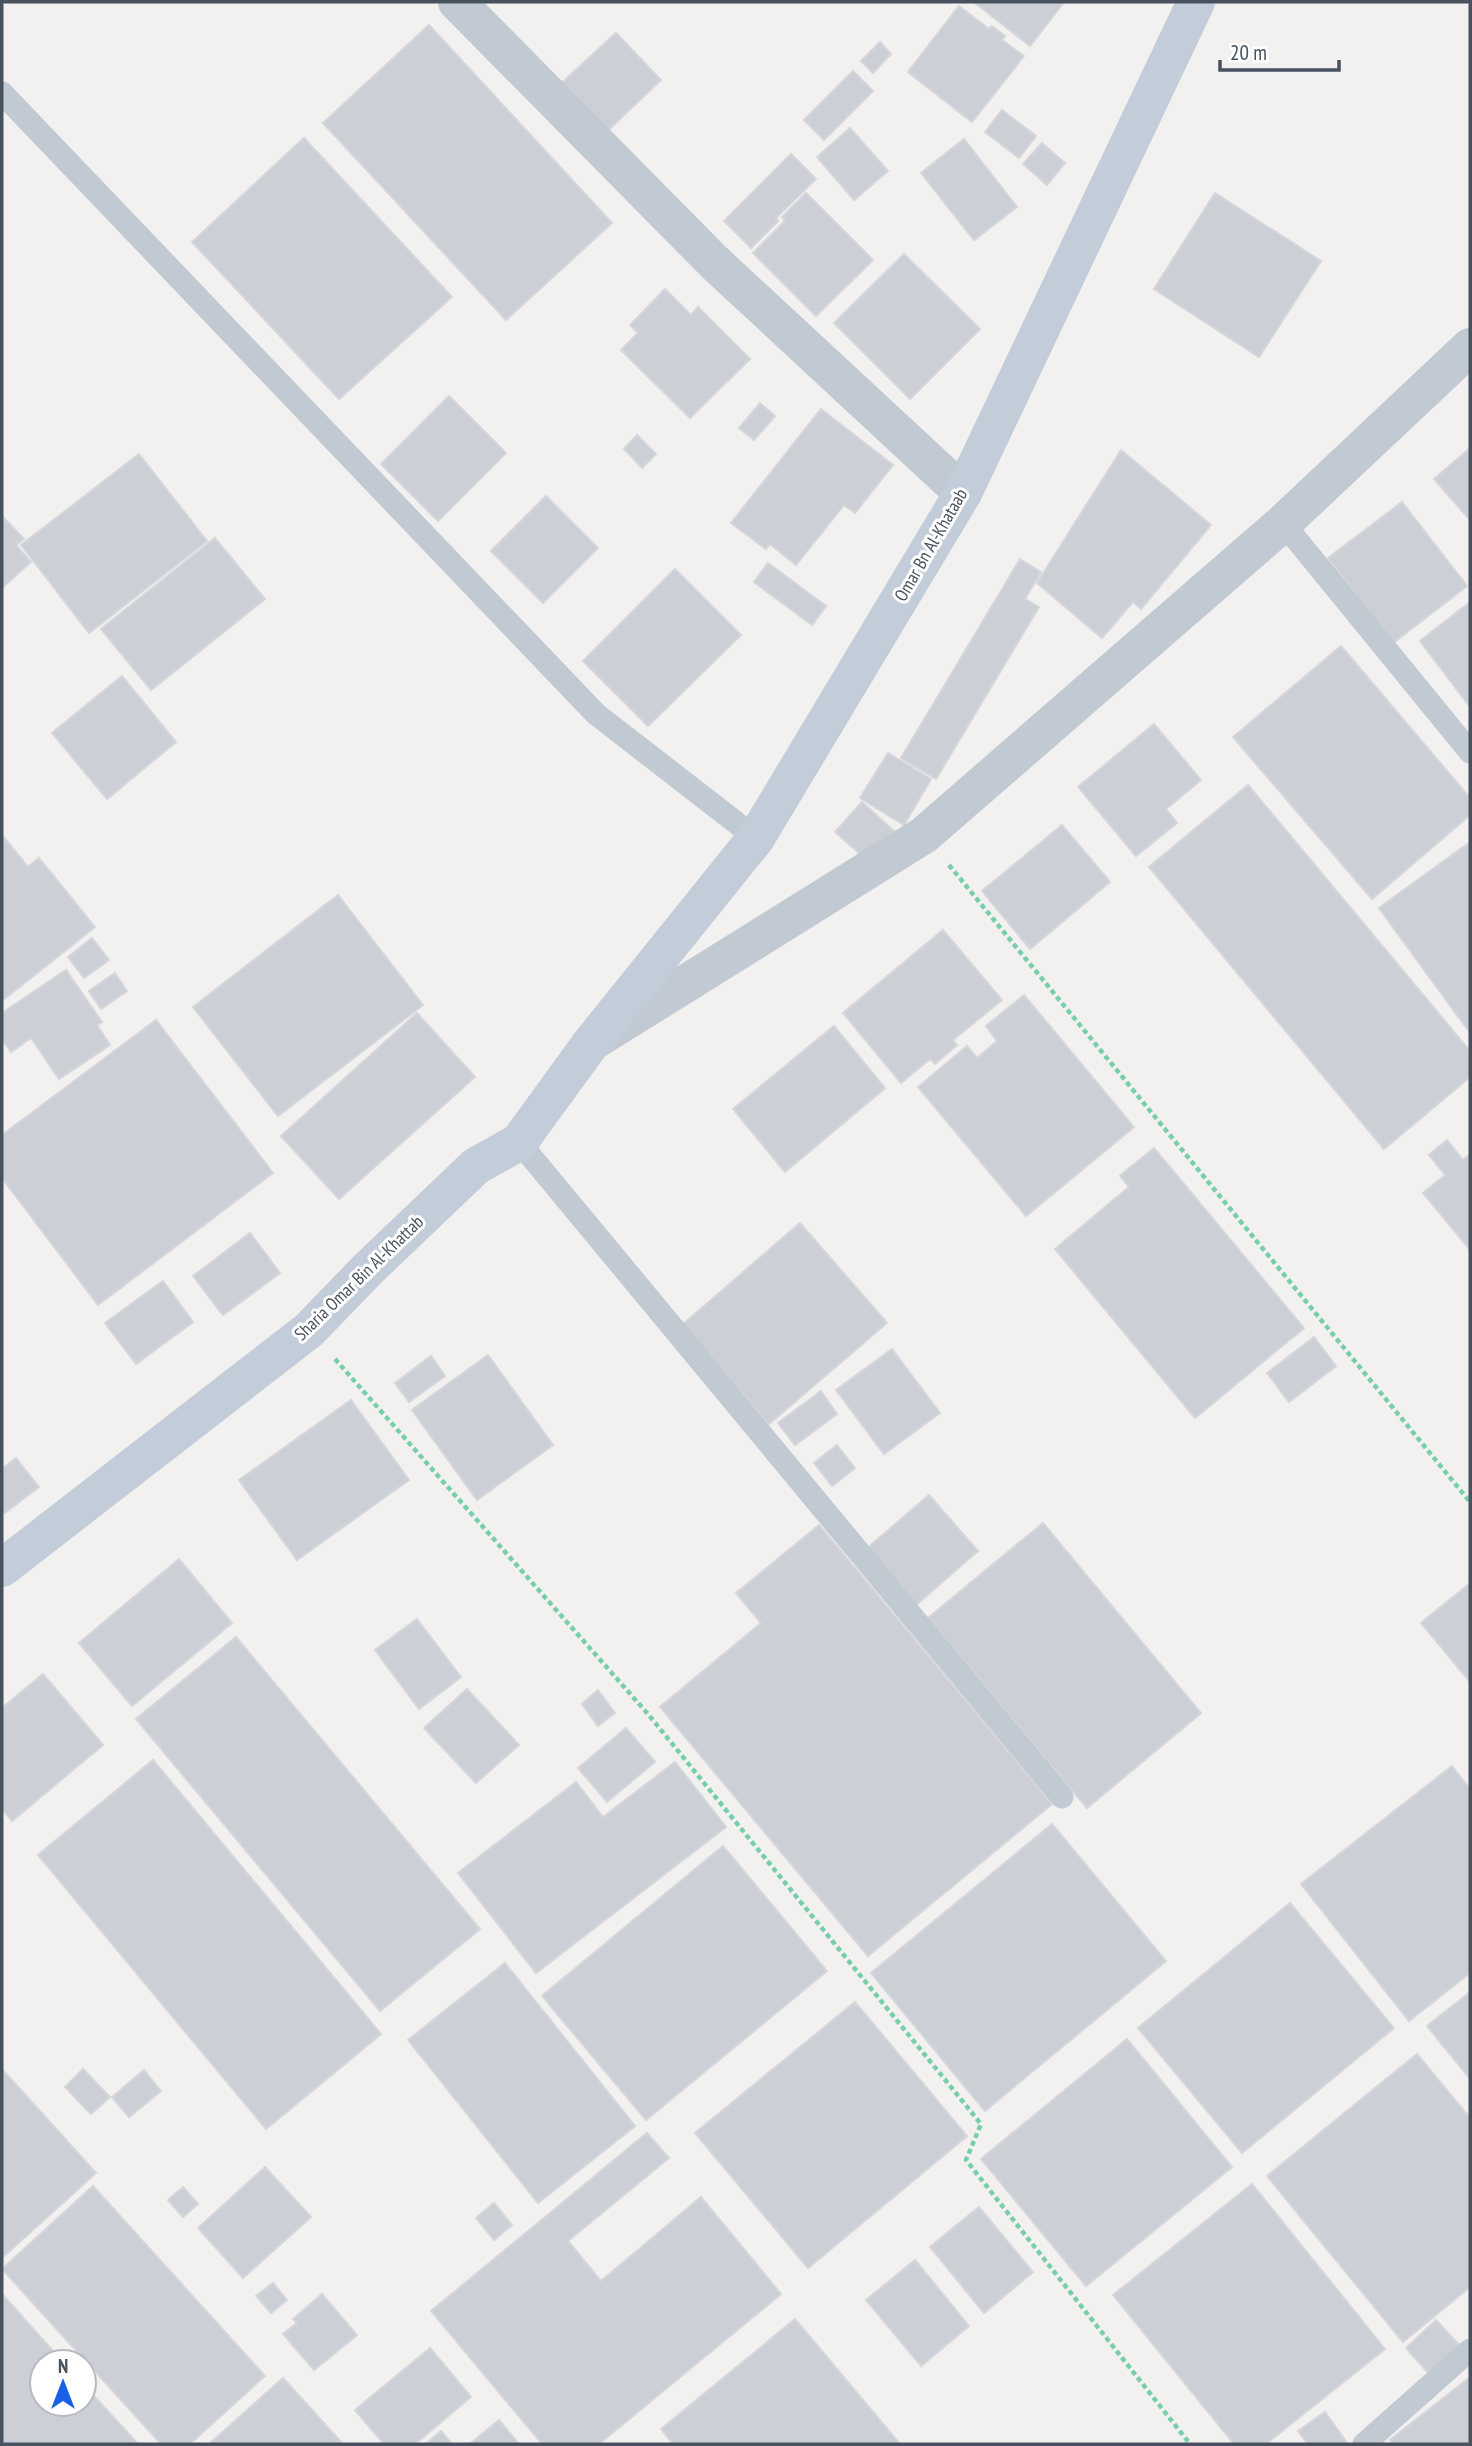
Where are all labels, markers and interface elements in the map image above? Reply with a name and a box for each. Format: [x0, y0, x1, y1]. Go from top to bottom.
scale bar [1220, 28, 1339, 72]
text: 20 m [1230, 39, 1267, 66]
street label: Omar Bn Al-Khataab [889, 484, 972, 605]
street label: Sharia Omar Bin Al-Khattab [289, 1210, 428, 1345]
north arrow [28, 2348, 98, 2418]
text: N [58, 2354, 68, 2378]

